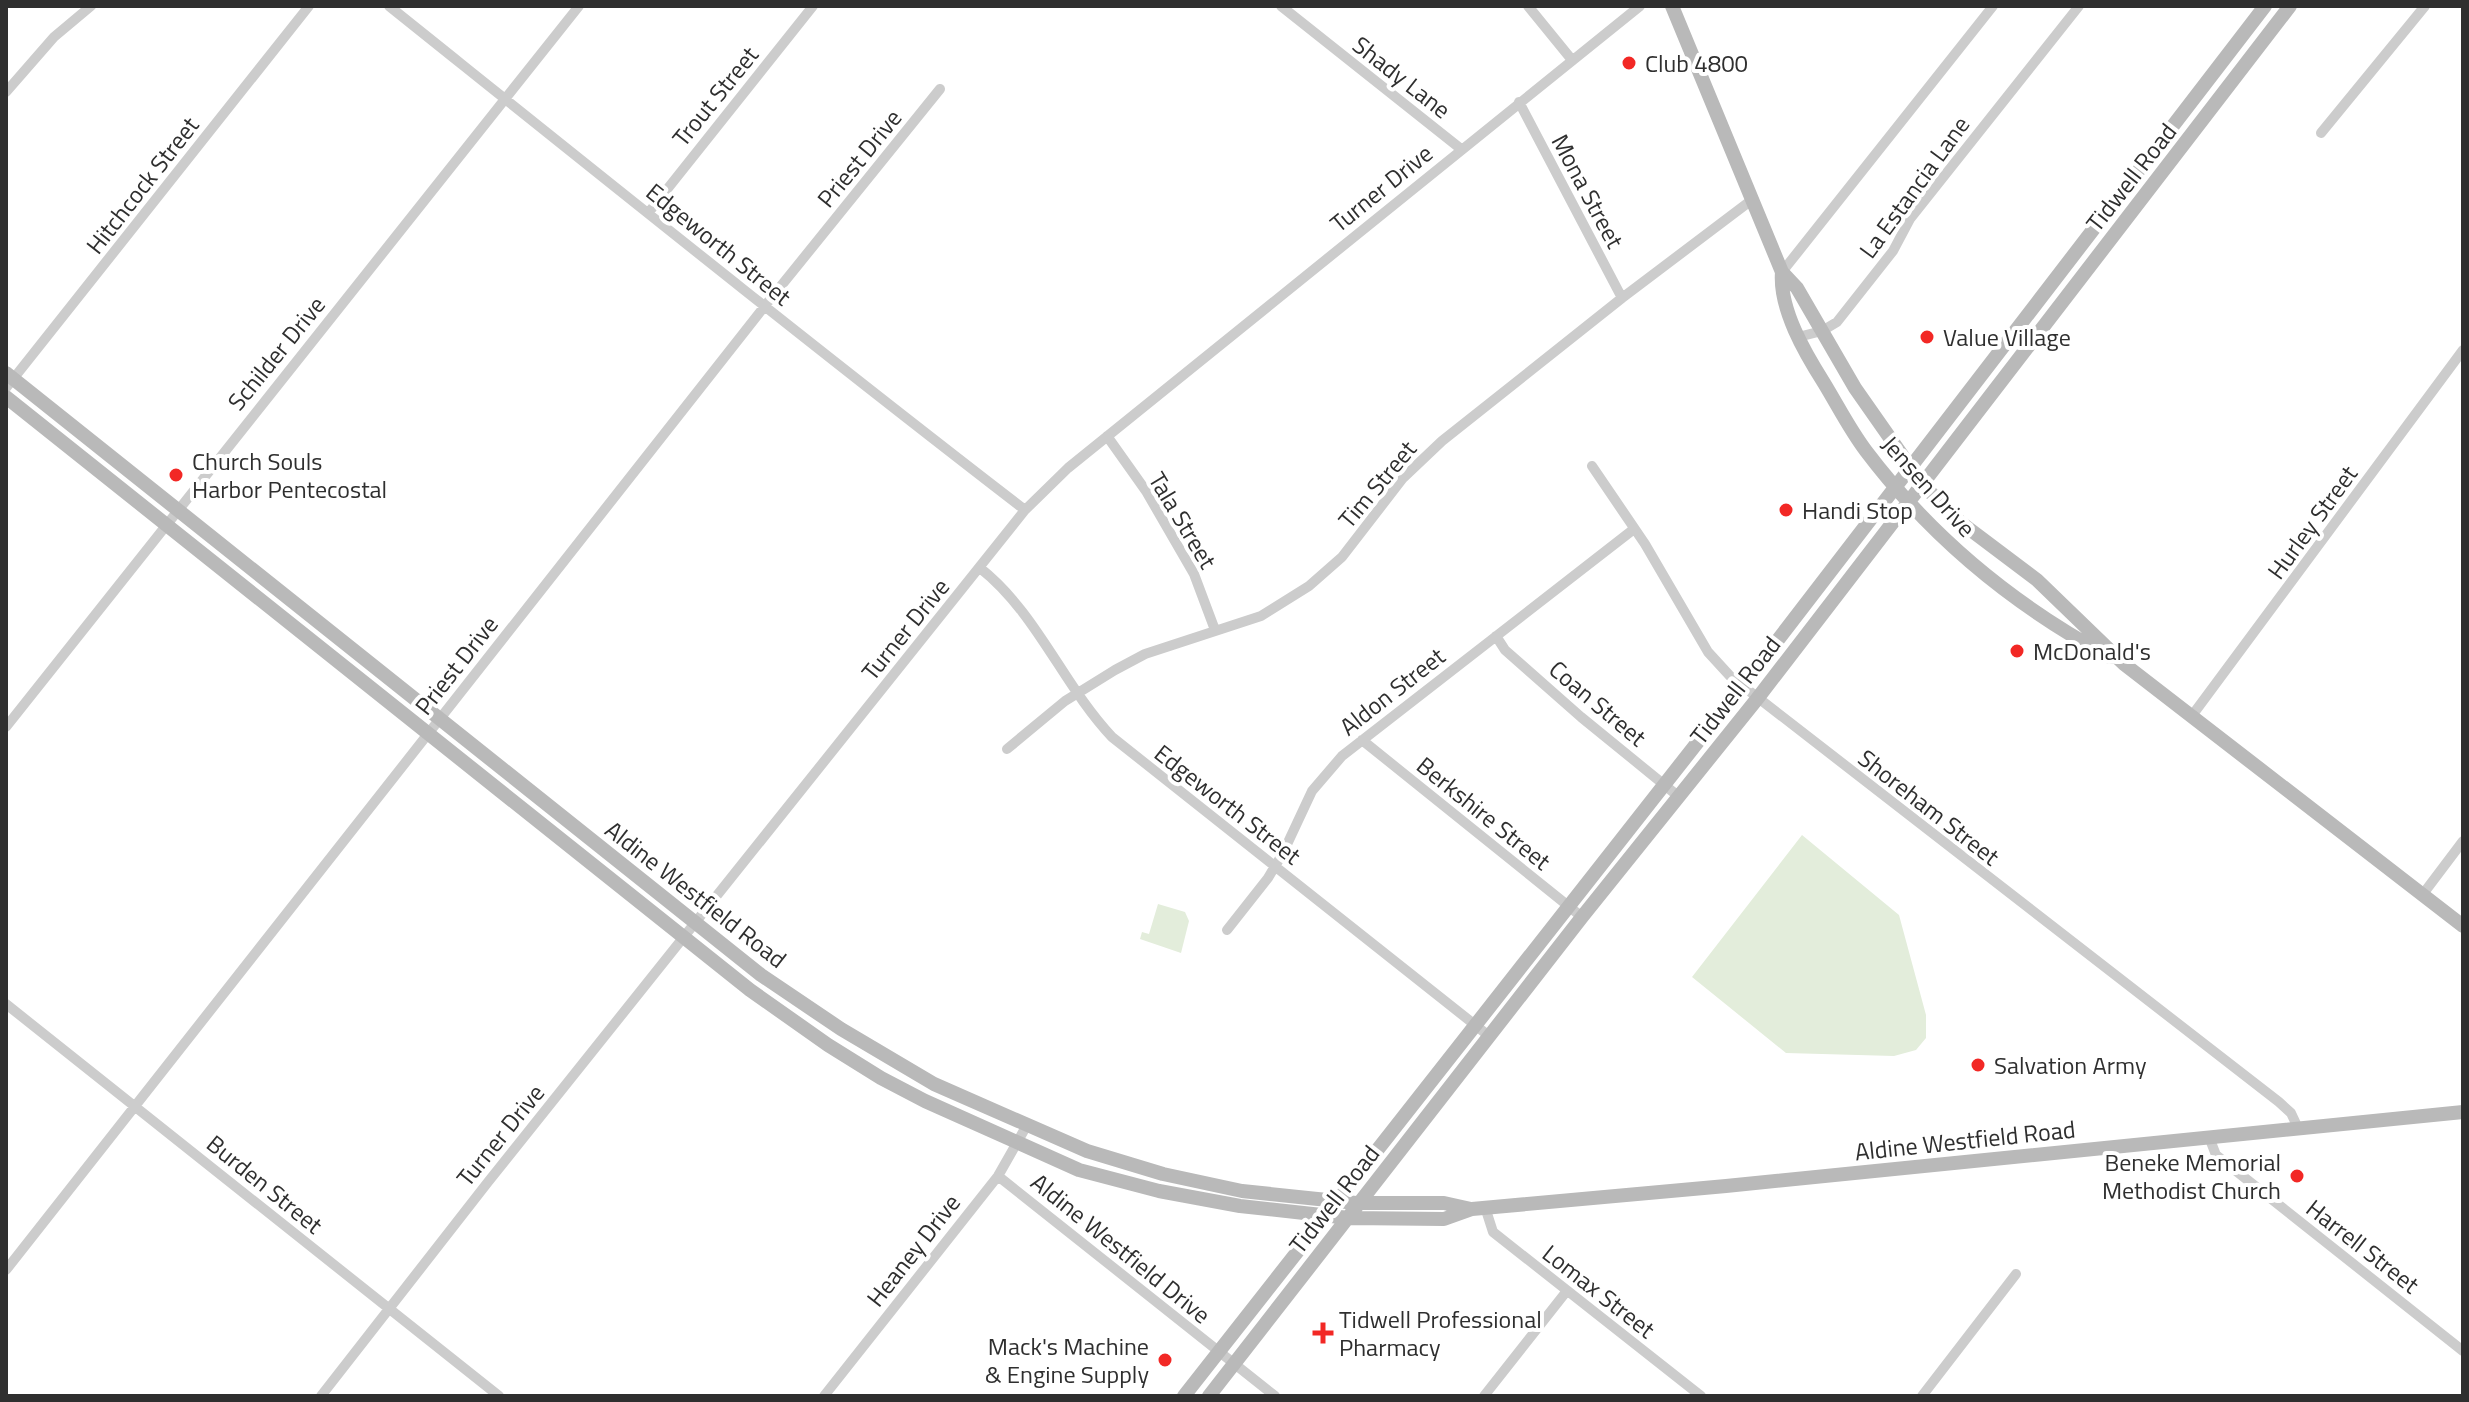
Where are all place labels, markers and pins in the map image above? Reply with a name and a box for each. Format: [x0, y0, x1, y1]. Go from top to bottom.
place label: Club 4800 [1645, 45, 1748, 81]
marker: Club 4800 [1620, 54, 1638, 72]
place label: Value Village [1943, 319, 2071, 355]
marker: Value Village [1918, 328, 1936, 346]
place label: Church Souls Harbor Pentecostal [192, 443, 387, 507]
marker: Church Souls Harbor Pentecostal [167, 466, 185, 484]
place label: Handi Stop [1802, 492, 1913, 528]
marker: Handi Stop [1777, 501, 1795, 519]
place label: McDonald's [2033, 633, 2151, 669]
marker: McDonald's [2008, 642, 2026, 660]
place label: Salvation Army [1994, 1047, 2147, 1083]
marker: Salvation Army [1969, 1056, 1987, 1074]
place label: Beneke Memorial Methodist Church [2102, 1144, 2281, 1208]
marker: Beneke Memorial Methodist Church [2288, 1167, 2306, 1185]
place label: Tidwell Professional Pharmacy [1339, 1301, 1542, 1365]
marker: Tidwell Professional Pharmacy [1314, 1324, 1332, 1342]
place label: Mack's Machine & Engine Supply [985, 1328, 1149, 1392]
marker: Mack's Machine & Engine Supply [1156, 1351, 1174, 1369]

